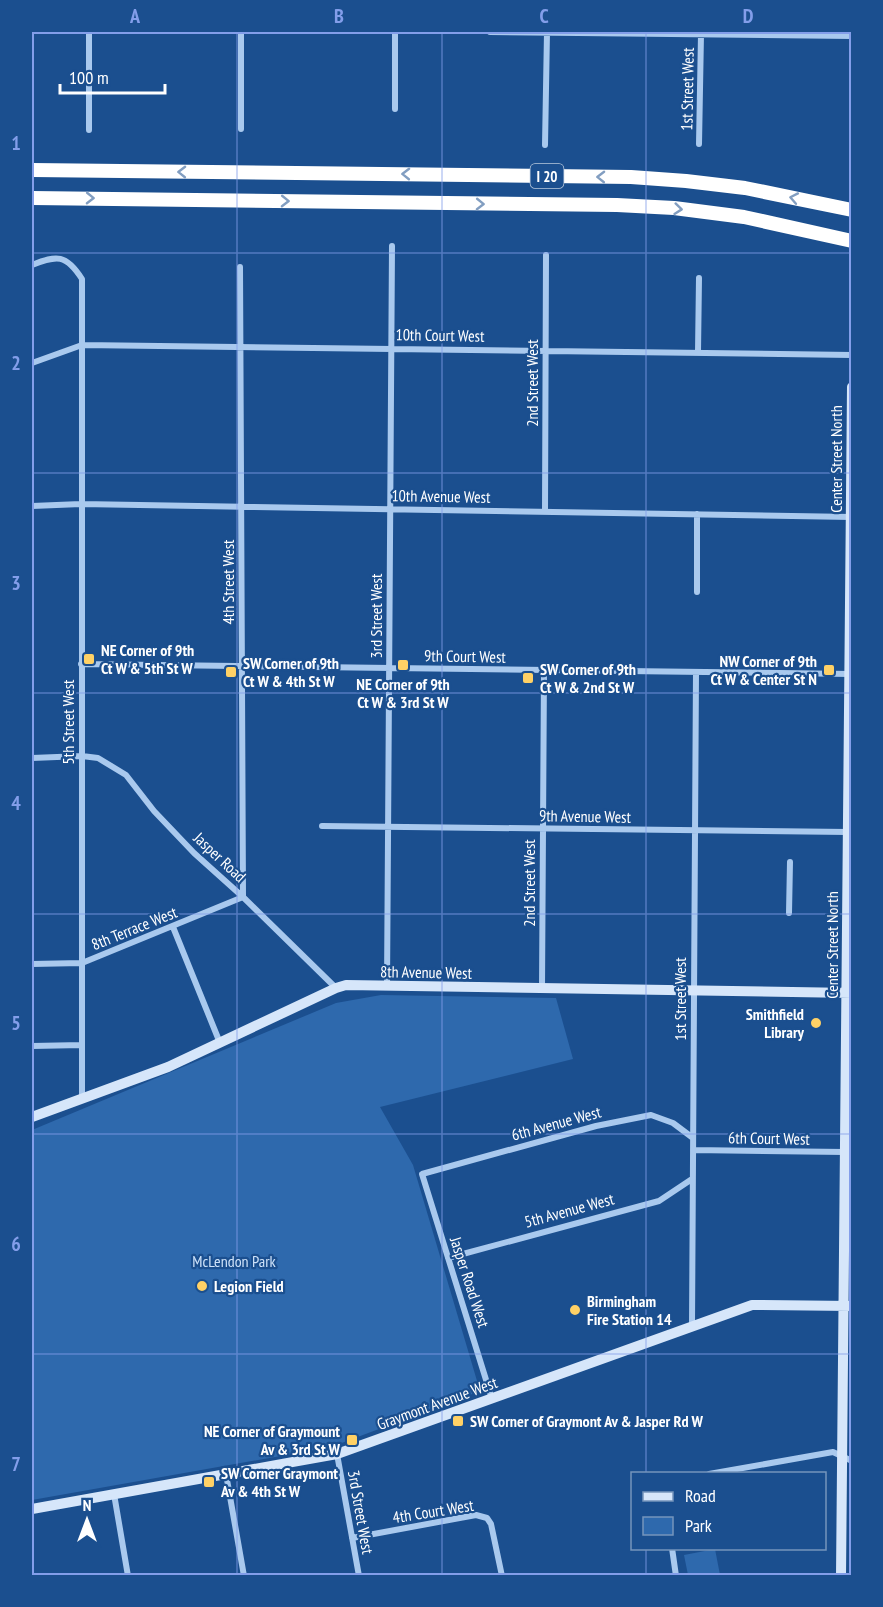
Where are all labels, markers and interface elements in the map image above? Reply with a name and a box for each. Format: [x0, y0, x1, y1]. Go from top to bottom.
text: A [129, 3, 141, 29]
text: B [334, 3, 344, 29]
text: C [539, 3, 549, 29]
text: D [743, 3, 754, 29]
street label: 1st Street West [676, 47, 698, 131]
scale bar [60, 57, 165, 95]
text: 100 m [69, 66, 109, 89]
text: 1 [11, 130, 21, 156]
road number: I 20 [530, 164, 564, 188]
one-way arrow [177, 166, 186, 178]
one-way arrow [401, 168, 410, 181]
one-way arrow [596, 171, 605, 183]
one-way arrow [85, 192, 94, 205]
one-way arrow [789, 192, 799, 205]
one-way arrow [280, 195, 289, 208]
one-way arrow [475, 198, 484, 210]
one-way arrow [673, 202, 682, 215]
street label: 10th Court West [395, 324, 485, 346]
street label: 2nd Street West [522, 339, 542, 427]
text: 2 [11, 350, 21, 376]
street label: Center Street North [826, 405, 846, 513]
street label: 10th Avenue West [391, 485, 491, 507]
street label: 4th Street West [218, 539, 238, 624]
text: 3 [11, 570, 21, 596]
street label: 3rd Street West [366, 573, 386, 658]
place label: NE Corner of 9th Ct W & 5th St W [101, 640, 194, 678]
street label: 9th Court West [424, 645, 507, 667]
place label: NW Corner of 9th Ct W & Center St N [710, 651, 817, 689]
marker: NE Corner of 9th Ct W & 5th St W [82, 652, 96, 666]
place label: SW Corner of 9th Ct W & 4th St W [243, 653, 339, 691]
marker: NE Corner of 9th Ct W & 3rd St W [396, 658, 410, 672]
place label: SW Corner of 9th Ct W & 2nd St W [540, 659, 636, 697]
marker: NW Corner of 9th Ct W & Center St N [822, 663, 836, 677]
marker: SW Corner of 9th Ct W & 4th St W [224, 665, 238, 679]
marker: SW Corner of 9th Ct W & 2nd St W [521, 671, 535, 685]
place label: NE Corner of 9th Ct W & 3rd St W [356, 674, 450, 712]
street label: 5th Street West [58, 679, 78, 764]
text: 4 [11, 790, 21, 816]
street label: 9th Avenue West [539, 805, 632, 827]
street label: Jasper Road [189, 827, 250, 886]
street label: 2nd Street West [519, 839, 539, 927]
street label: Center Street North [822, 891, 842, 999]
street label: 8th Terrace West [88, 902, 180, 954]
street label: 1st Street West [670, 957, 690, 1041]
street label: 8th Avenue West [380, 961, 473, 983]
place label: Smithfield Library [746, 1004, 805, 1042]
text: 5 [11, 1010, 21, 1036]
marker: Smithfield Library [809, 1016, 823, 1030]
street label: 6th Avenue West [509, 1101, 603, 1145]
street label: 6th Court West [728, 1127, 811, 1149]
street label: 5th Avenue West [522, 1188, 616, 1232]
text: 6 [11, 1231, 21, 1257]
street label: Jasper Road West [446, 1233, 494, 1330]
park label: McLendon Park [192, 1251, 277, 1271]
place label: Legion Field [214, 1276, 284, 1296]
marker: Legion Field [195, 1279, 209, 1293]
place label: Birmingham Fire Station 14 [587, 1291, 672, 1329]
marker: Birmingham Fire Station 14 [568, 1303, 582, 1317]
street label: Graymont Avenue West [374, 1372, 500, 1434]
place label: SW Corner of Graymont Av & Jasper Rd W [470, 1411, 704, 1431]
marker: SW Corner of Graymont Av & Jasper Rd W [451, 1414, 465, 1428]
place label: NE Corner of Graymount Av & 3rd St W [204, 1421, 341, 1459]
marker: NE Corner of Graymount Av & 3rd St W [345, 1433, 359, 1447]
text: 7 [11, 1451, 21, 1477]
place label: SW Corner Graymont Av & 4th St W [220, 1463, 338, 1501]
street label: 3rd Street West [344, 1469, 378, 1556]
legend [631, 1472, 826, 1550]
marker: SW Corner Graymont Av & 4th St W [202, 1475, 216, 1489]
text: Road [685, 1484, 716, 1507]
north arrow [57, 1490, 117, 1550]
text: N [83, 1495, 91, 1515]
street label: 4th Court West [391, 1495, 475, 1527]
text: Park [685, 1514, 712, 1537]

